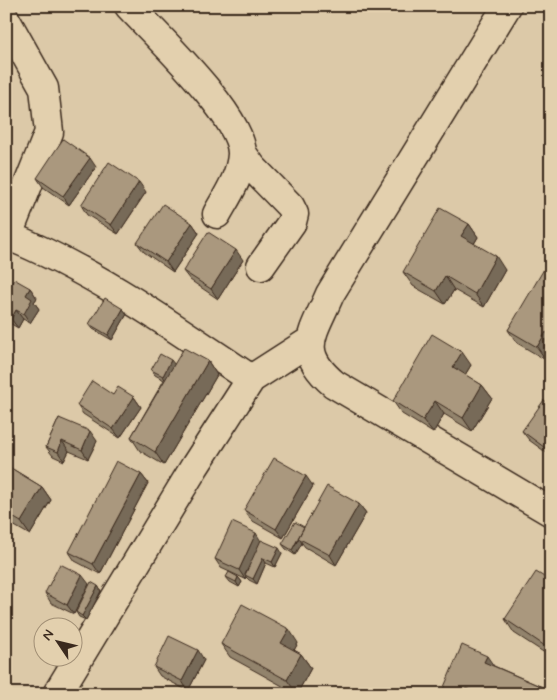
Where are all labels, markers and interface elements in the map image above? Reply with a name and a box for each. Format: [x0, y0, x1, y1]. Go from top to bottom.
north arrow [32, 618, 82, 668]
text: N [38, 626, 58, 644]

